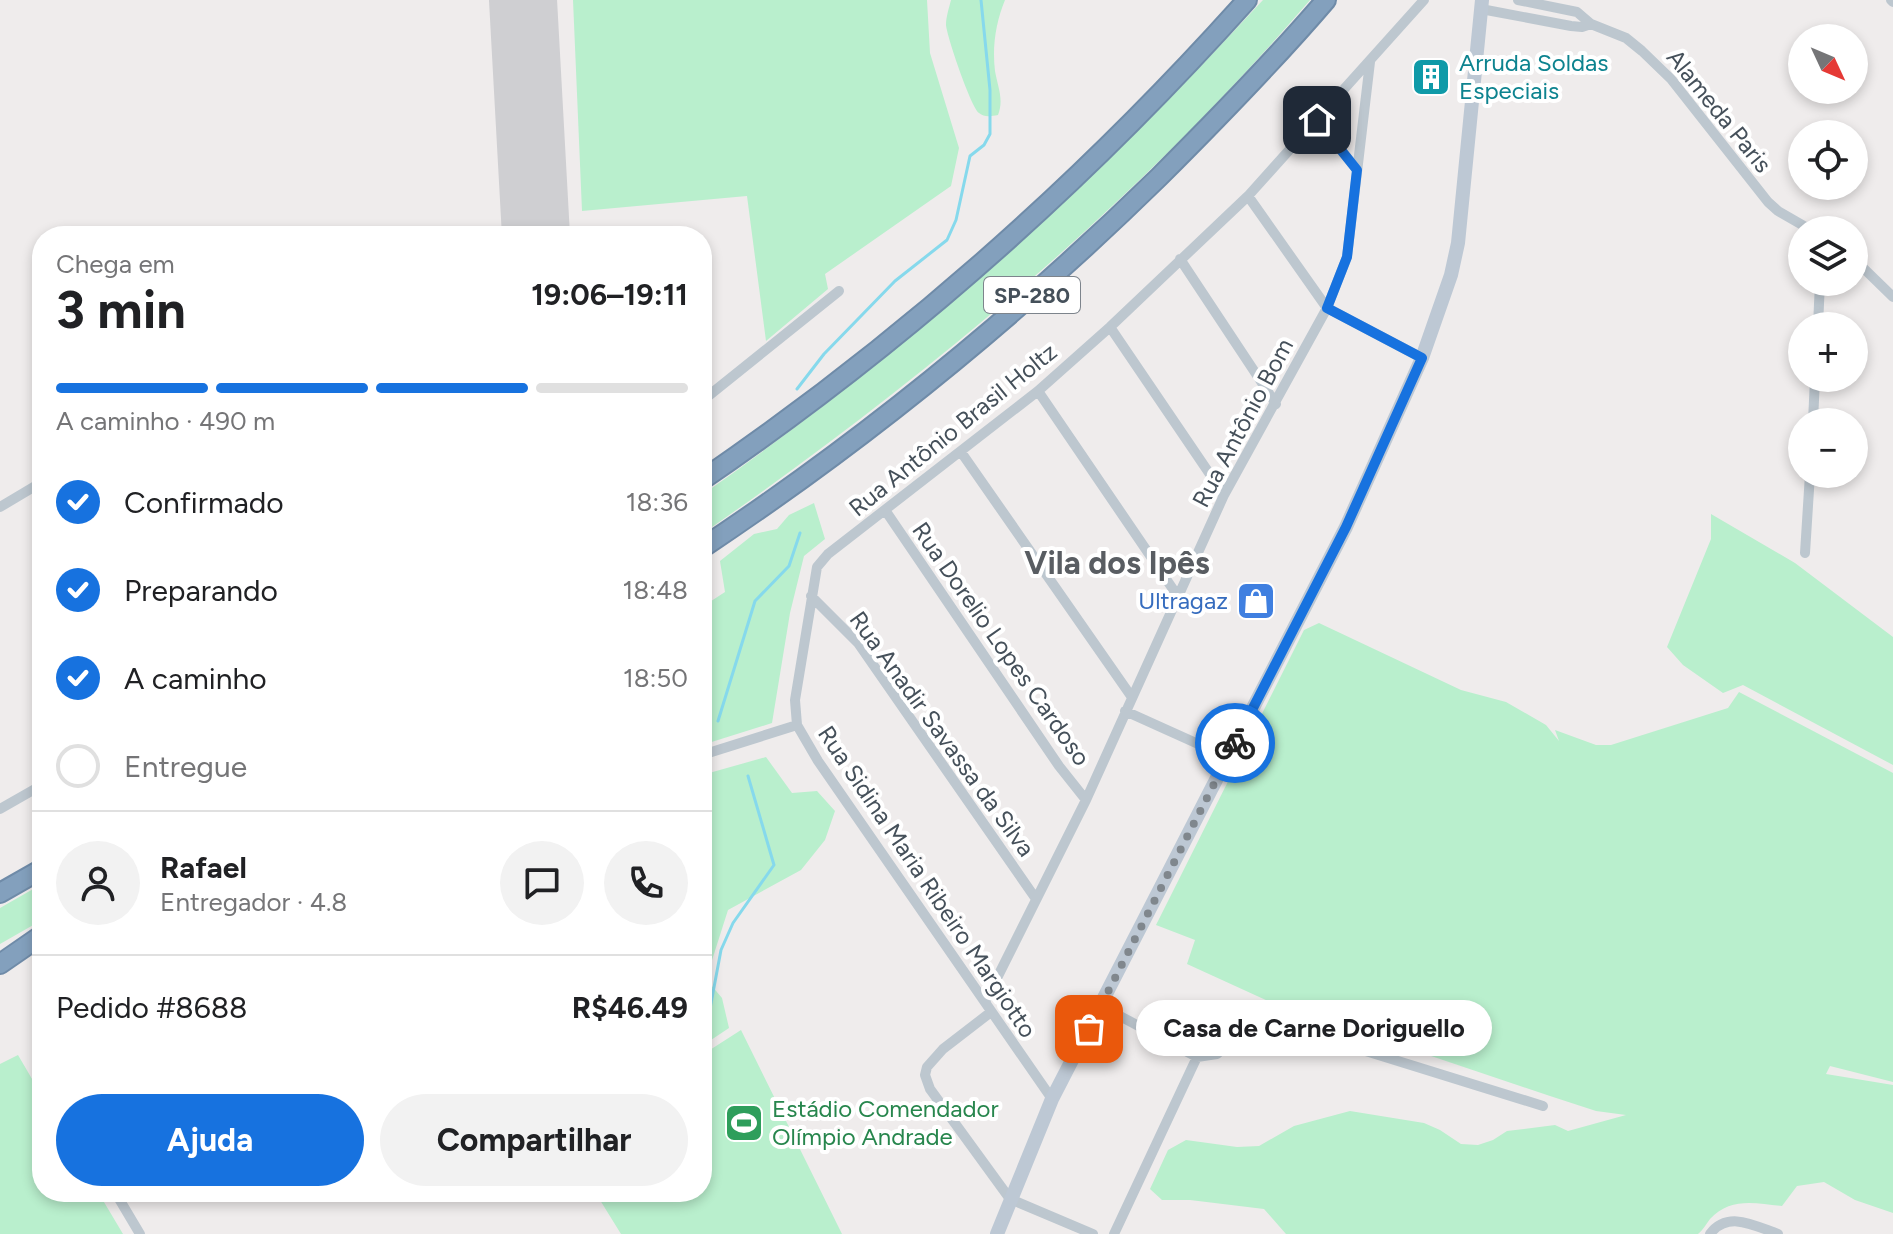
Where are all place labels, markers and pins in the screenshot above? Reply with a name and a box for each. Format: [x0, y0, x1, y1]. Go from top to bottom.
place label: Arruda Soldas Especiais [1459, 48, 1609, 105]
building icon: Arruda Soldas Especiais [1410, 56, 1452, 98]
pin [1283, 86, 1351, 154]
shop icon: Ultragaz [1235, 580, 1277, 622]
place label: Ultragaz [1138, 586, 1228, 615]
pin [1055, 995, 1123, 1063]
callout: Casa de Carne Doriguello [1137, 1001, 1493, 1057]
place label: Estádio Comendador Olímpio Andrade [772, 1094, 999, 1151]
sports icon: Estádio Comendador Olímpio Andrade [723, 1102, 765, 1144]

